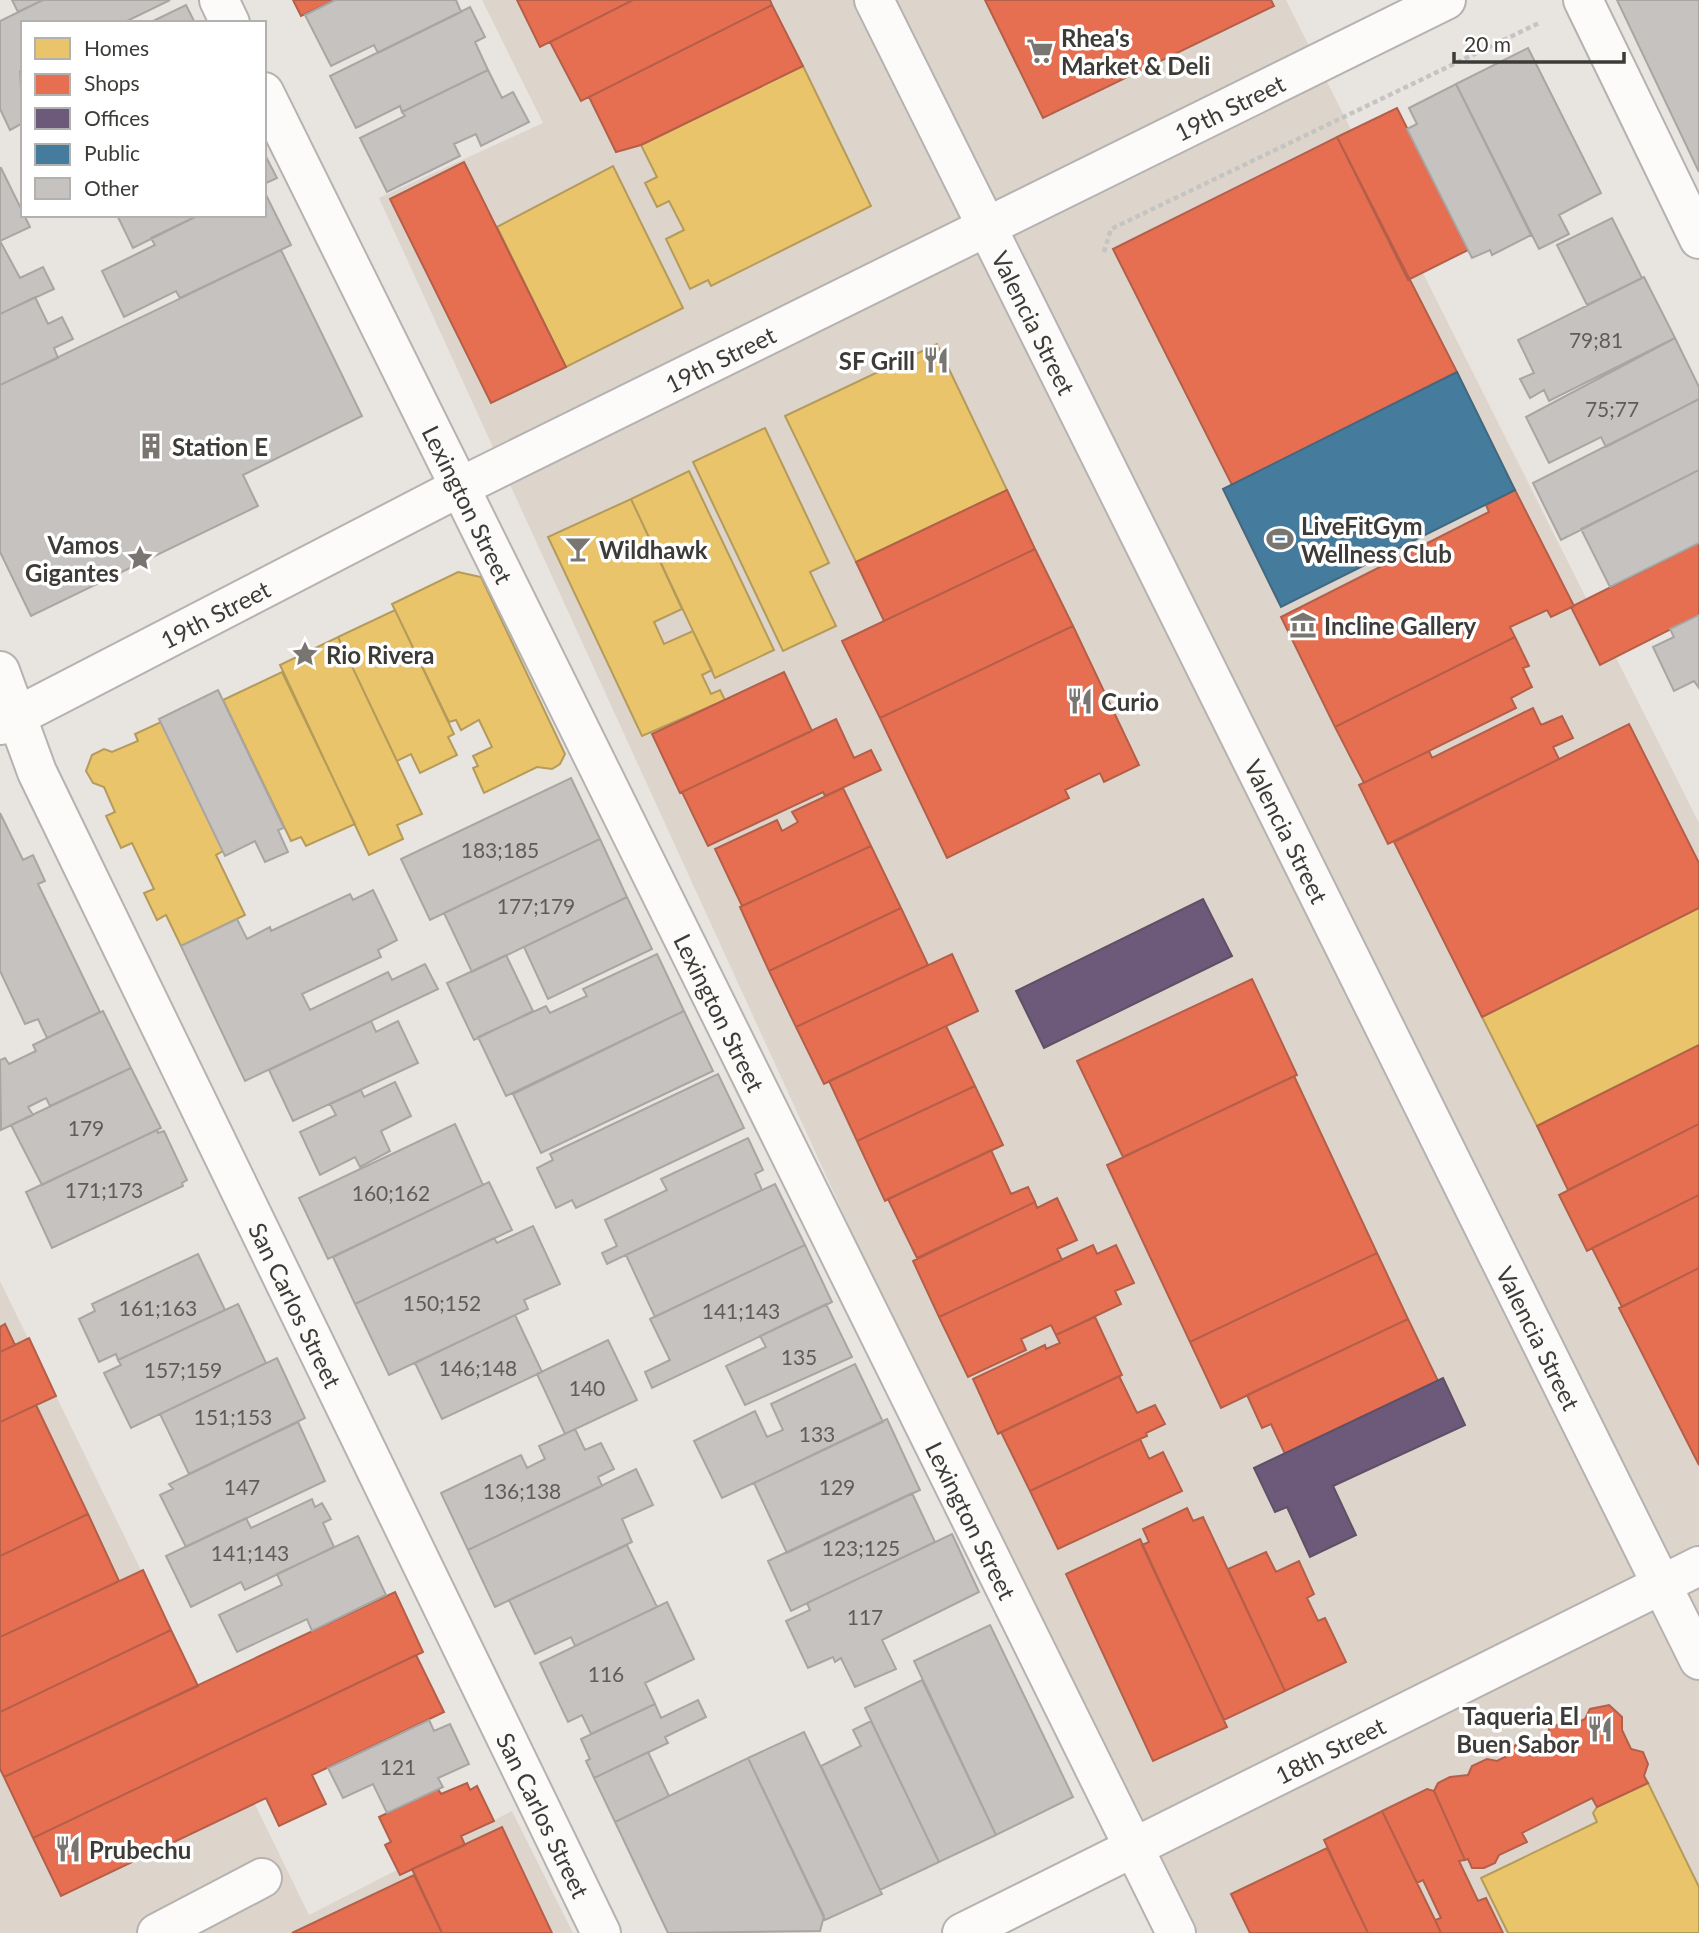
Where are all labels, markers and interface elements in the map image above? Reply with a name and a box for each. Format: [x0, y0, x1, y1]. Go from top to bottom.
legend [21, 21, 266, 217]
scale bar [1454, 21, 1624, 65]
place label: Rhea's Market & Deli [1061, 23, 1210, 80]
text: 20 m [1464, 31, 1511, 56]
text: Homes [84, 35, 149, 60]
supermarket icon: Rhea's Market & Deli [1025, 36, 1055, 66]
street label: 19th Street [1169, 67, 1290, 146]
text: Shops [84, 70, 140, 95]
text: Offices [84, 105, 149, 130]
text: Public [84, 140, 140, 165]
text: Other [84, 175, 139, 200]
street label: Valencia Street [986, 246, 1082, 399]
street label: 19th Street [660, 319, 780, 398]
house number: 79;81 [1569, 327, 1623, 352]
restaurant icon: SF Grill [921, 345, 951, 375]
place label: SF Grill [839, 346, 915, 375]
house number: 75;77 [1585, 396, 1639, 421]
street label: Lexington Street [417, 420, 520, 588]
building icon: Station E [136, 431, 166, 461]
place label: Station E [172, 432, 268, 461]
place label: LiveFitGym Wellness Club [1301, 511, 1452, 568]
sports icon: LiveFitGym Wellness Club [1265, 524, 1295, 554]
place label: Vamos Gigantes [25, 530, 119, 587]
bar icon: Wildhawk [563, 534, 593, 564]
place label: Wildhawk [599, 535, 708, 564]
place icon: Vamos Gigantes [125, 543, 155, 573]
street label: 19th Street [155, 573, 275, 654]
museum icon: Incline Gallery [1288, 610, 1318, 640]
place label: Incline Gallery [1324, 611, 1477, 640]
place icon: Rio Rivera [290, 639, 320, 669]
place label: Rio Rivera [326, 640, 434, 669]
restaurant icon: Curio [1065, 686, 1095, 716]
place label: Curio [1101, 687, 1159, 716]
street label: Valencia Street [1239, 754, 1335, 908]
house number: 183;185 [461, 837, 539, 862]
house number: 177;179 [497, 893, 575, 918]
street label: Lexington Street [669, 929, 771, 1096]
house number: 179 [68, 1115, 104, 1140]
house number: 171;173 [65, 1177, 143, 1202]
house number: 160;162 [352, 1180, 430, 1205]
street label: San Carlos Street [243, 1218, 348, 1393]
street label: Valencia Street [1491, 1261, 1587, 1415]
house number: 150;152 [403, 1290, 481, 1315]
house number: 161;163 [119, 1295, 197, 1320]
house number: 141;143 [702, 1298, 780, 1323]
house number: 135 [781, 1344, 817, 1369]
house number: 146;148 [439, 1355, 517, 1380]
house number: 157;159 [144, 1357, 222, 1382]
house number: 140 [569, 1375, 605, 1400]
house number: 151;153 [194, 1404, 272, 1429]
house number: 133 [799, 1421, 835, 1446]
street label: Lexington Street [920, 1437, 1023, 1604]
house number: 147 [224, 1474, 260, 1499]
house number: 129 [819, 1474, 855, 1499]
house number: 136;138 [483, 1478, 561, 1503]
house number: 123;125 [822, 1535, 900, 1560]
house number: 141;143 [211, 1540, 289, 1565]
house number: 117 [847, 1604, 883, 1629]
house number: 116 [588, 1661, 624, 1686]
place label: Taqueria El Buen Sabor [1456, 1701, 1579, 1758]
street label: 18th Street [1270, 1710, 1390, 1789]
restaurant icon: Taqueria El Buen Sabor [1585, 1714, 1615, 1744]
street label: San Carlos Street [491, 1728, 596, 1903]
house number: 121 [380, 1754, 416, 1779]
restaurant icon: Prubechu [53, 1834, 83, 1864]
place label: Prubechu [89, 1835, 191, 1864]

